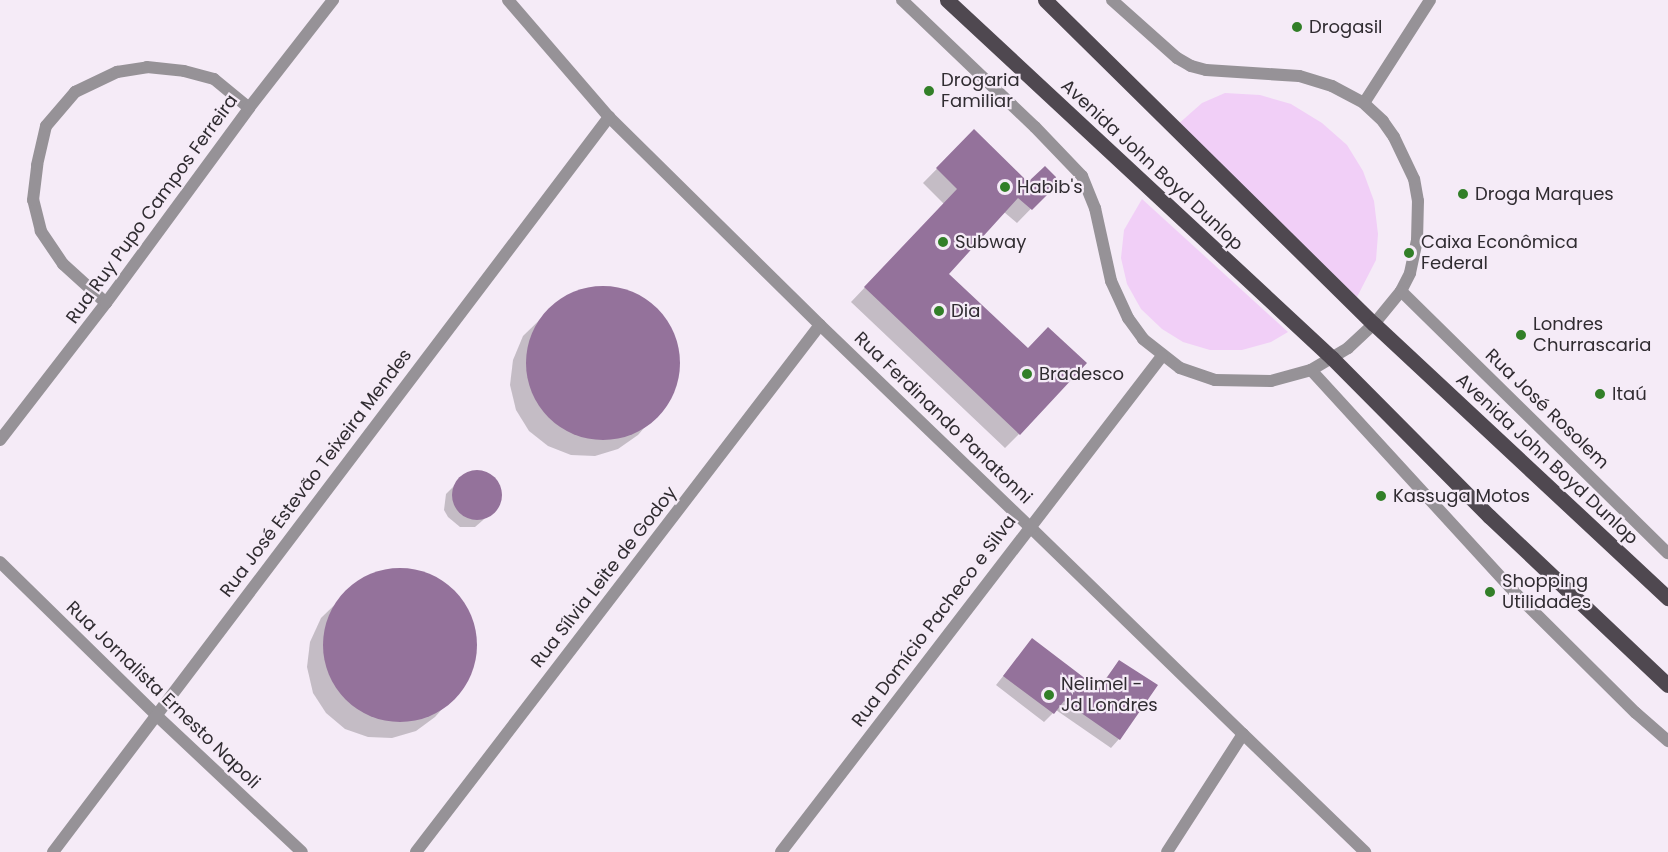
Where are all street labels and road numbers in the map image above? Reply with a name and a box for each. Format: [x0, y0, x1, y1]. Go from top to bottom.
street label: Avenida John Boyd Dunlop [1057, 75, 1247, 255]
street label: Rua Ruy Pupo Campos Ferreira [62, 90, 242, 328]
street label: Rua Ferdinando Panatonni [850, 327, 1036, 509]
street label: Rua José Rosolem [1481, 344, 1613, 474]
street label: Rua José Estevão Teixeira Mendes [216, 345, 416, 601]
street label: Avenida John Boyd Dunlop [1452, 369, 1642, 549]
street label: Rua Sílvia Leite de Godoy [527, 482, 681, 672]
street label: Rua Domício Pacheco e Silva [847, 511, 1021, 731]
street label: Rua Jornalista Ernesto Napoli [62, 597, 264, 793]

